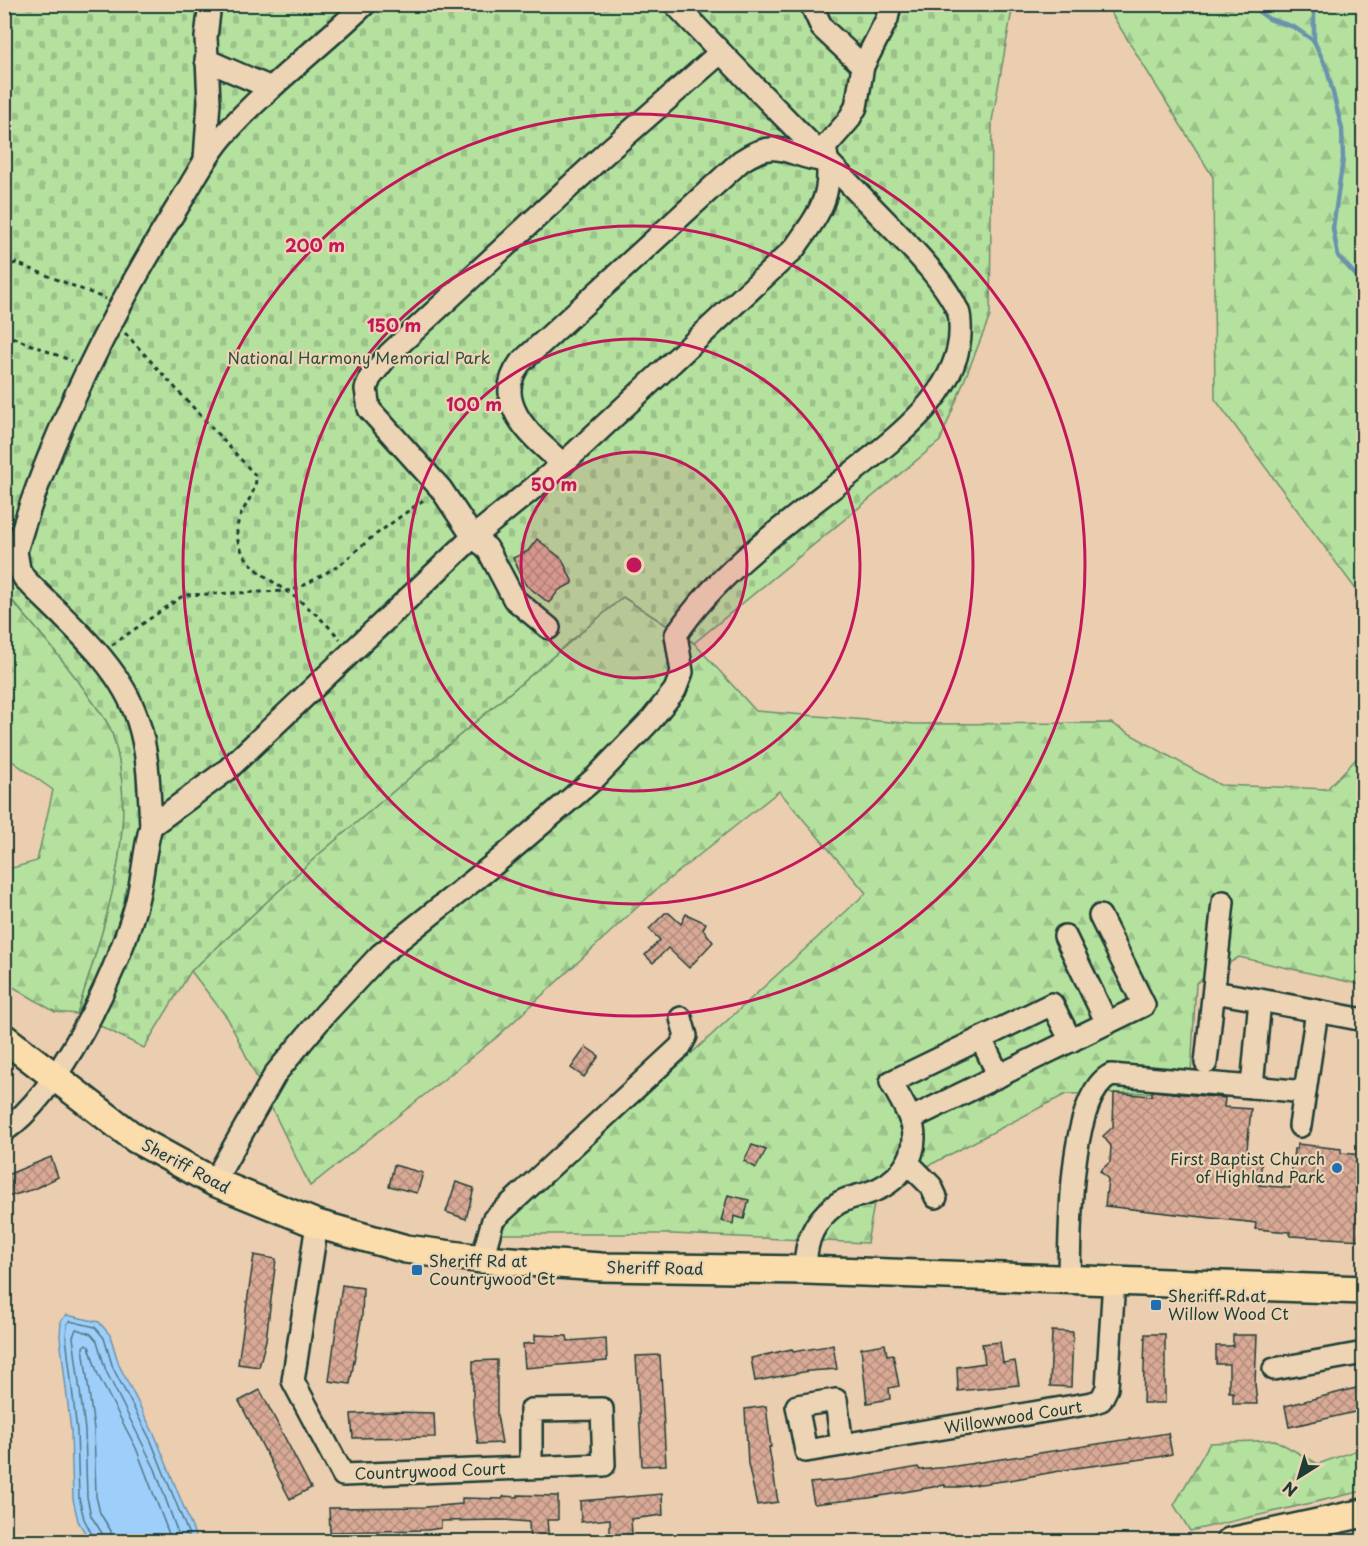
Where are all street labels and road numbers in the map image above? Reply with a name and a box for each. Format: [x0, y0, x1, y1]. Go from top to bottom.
street label: Sheriff Road [138, 1132, 235, 1199]
street label: Sheriff Road [606, 1254, 704, 1280]
street label: Willowwood Court [942, 1393, 1084, 1439]
street label: Countrywood Court [354, 1455, 506, 1485]

